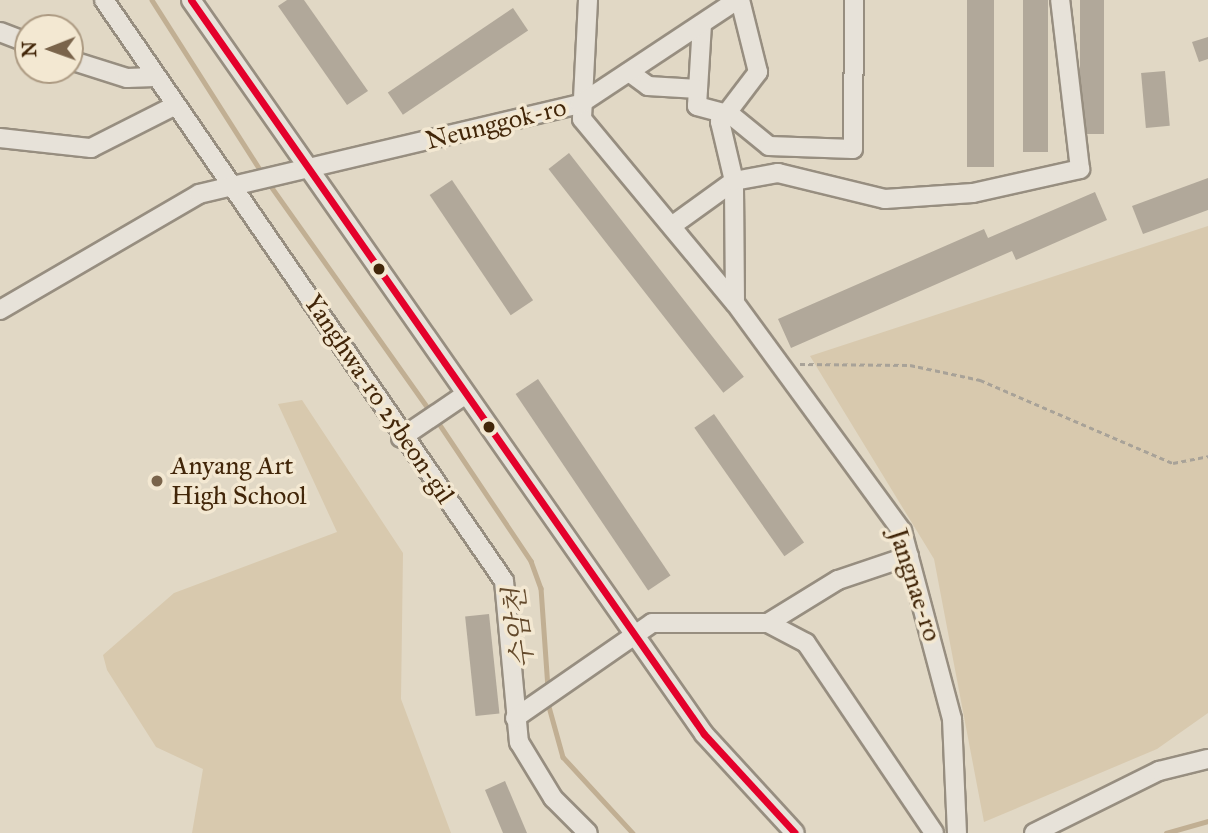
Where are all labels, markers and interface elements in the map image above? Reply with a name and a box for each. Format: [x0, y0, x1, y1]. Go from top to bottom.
north arrow [14, 14, 84, 84]
text: N [18, 41, 41, 58]
street label: Neunggok-ro [423, 92, 569, 156]
unlabelled marker [372, 262, 386, 276]
street label: Yanghwa-ro 25beon-gil [297, 288, 461, 510]
unlabelled marker [482, 420, 496, 434]
place label: Anyang Art High School [171, 450, 307, 512]
marker: Anyang Art High School [149, 473, 165, 489]
street label: Jangnae-ro [882, 525, 948, 645]
water label: 수암천 [497, 586, 541, 670]

